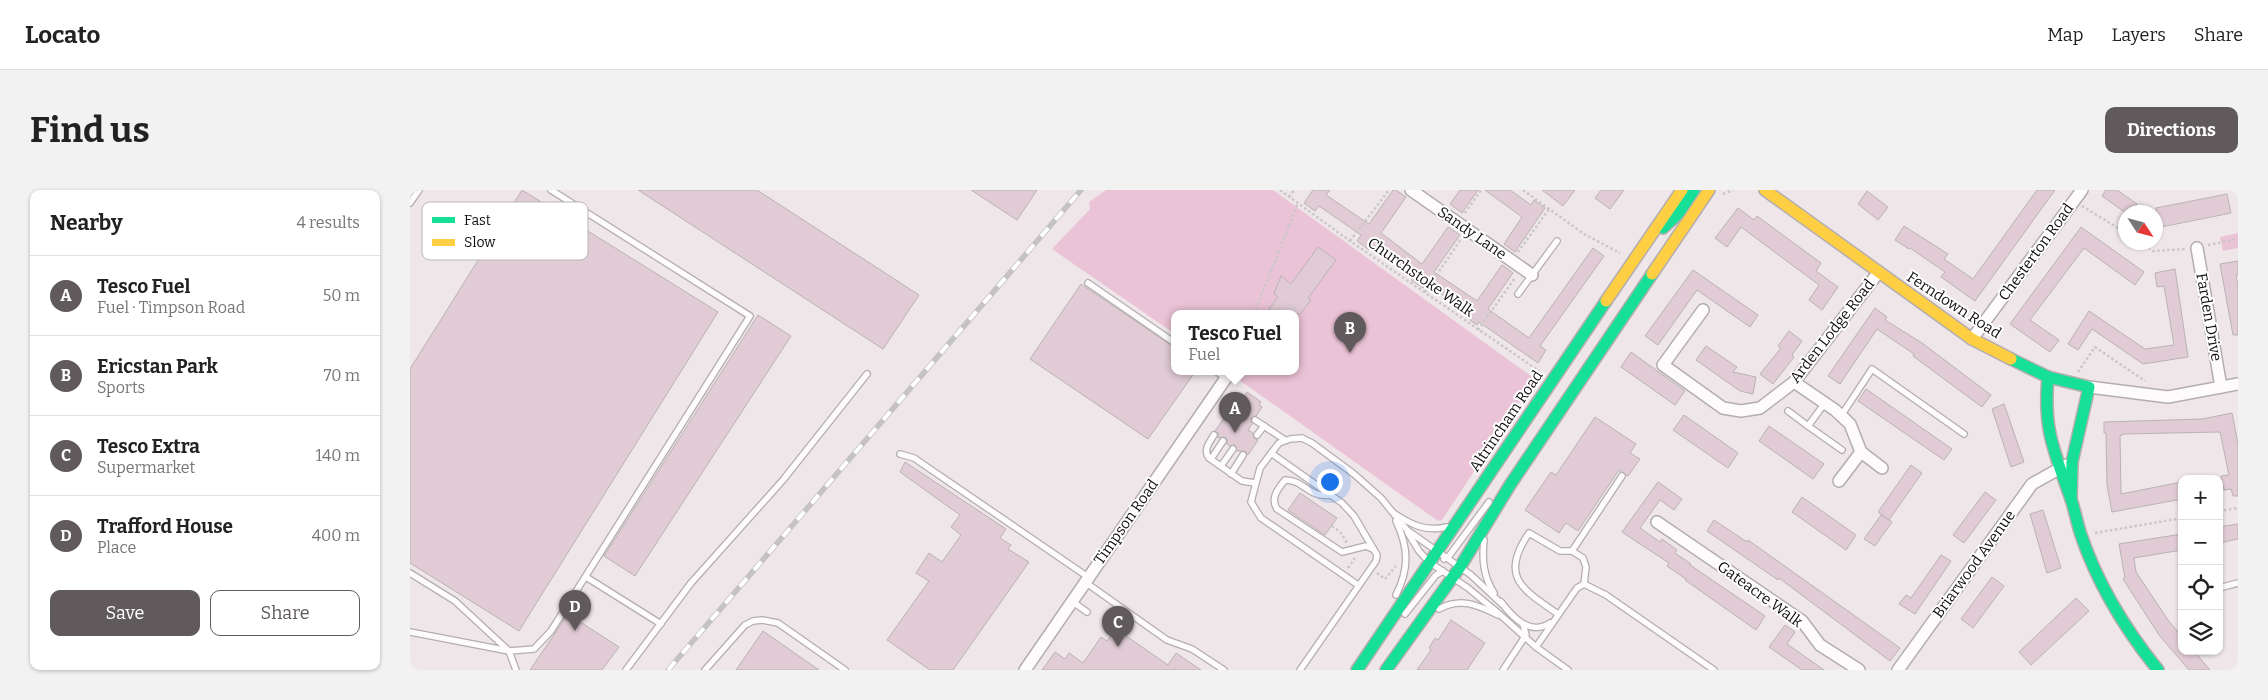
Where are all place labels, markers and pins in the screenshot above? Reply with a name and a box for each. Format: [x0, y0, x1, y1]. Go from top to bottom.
pin: B [1334, 312, 1366, 353]
pin: A [1219, 392, 1251, 433]
pin: D [559, 590, 591, 631]
pin: C [1102, 606, 1134, 647]

